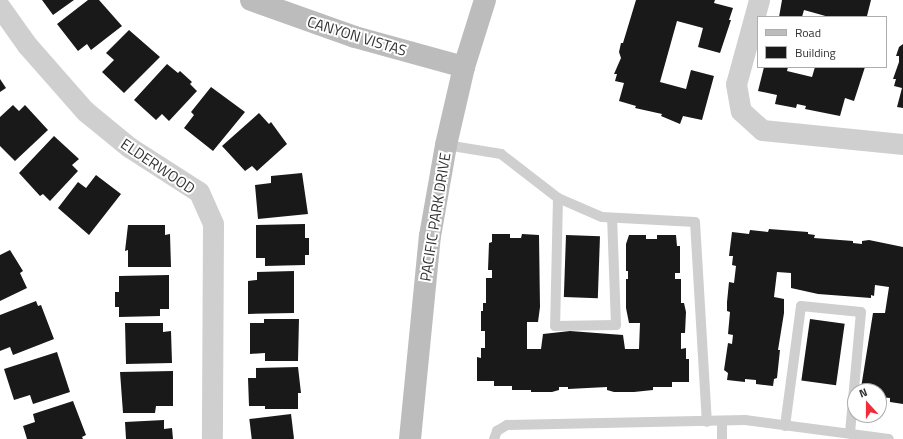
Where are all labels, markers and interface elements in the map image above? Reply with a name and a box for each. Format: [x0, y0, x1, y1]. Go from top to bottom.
street label: CANYON VISTAS [305, 12, 409, 60]
legend [757, 16, 887, 68]
text: Road [795, 23, 821, 42]
text: Building [795, 43, 836, 62]
street label: ELDERWOOD [118, 135, 198, 197]
street label: PACIFIC PARK DRIVE [416, 151, 454, 283]
north arrow [847, 383, 887, 423]
text: N [857, 384, 869, 402]

